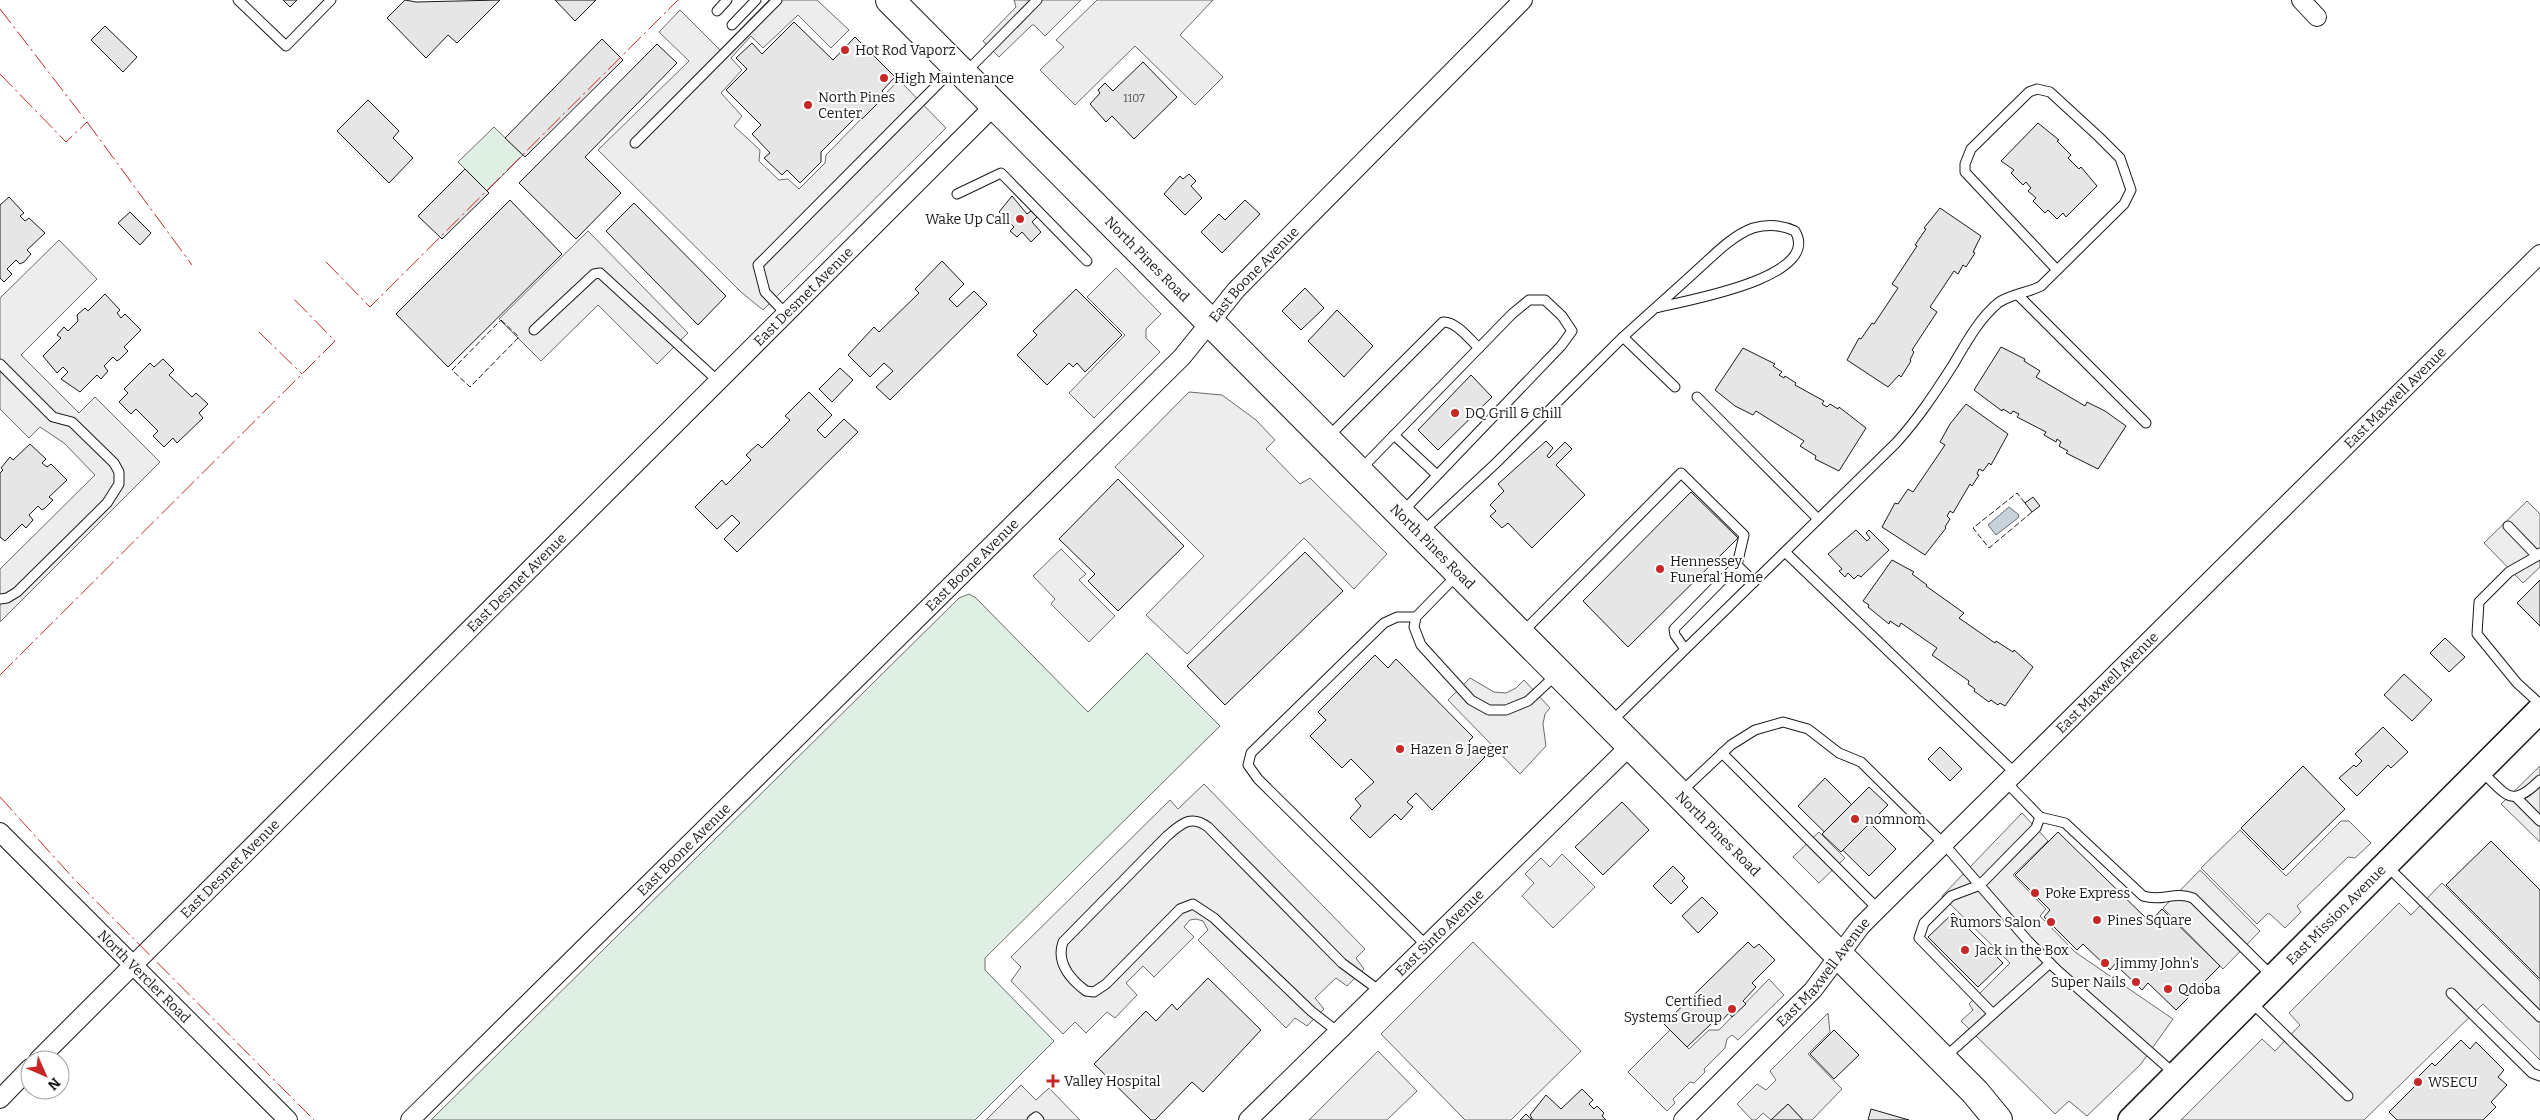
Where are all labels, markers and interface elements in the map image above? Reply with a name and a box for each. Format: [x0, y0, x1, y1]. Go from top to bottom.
place label: Hot Rod Vaporz [855, 42, 956, 59]
marker: Hot Rod Vaporz [839, 44, 851, 56]
place label: High Maintenance [894, 70, 1014, 87]
marker: High Maintenance [878, 72, 890, 84]
place label: North Pines Center [818, 89, 895, 122]
house number: 1107 [1123, 92, 1145, 105]
marker: North Pines Center [802, 99, 814, 111]
place label: Wake Up Call [925, 211, 1010, 228]
marker: Wake Up Call [1014, 213, 1026, 225]
street label: North Pines Road [1101, 213, 1193, 305]
street label: East Boone Avenue [1205, 223, 1302, 325]
street label: East Desmet Avenue [750, 243, 856, 349]
street label: East Maxwell Avenue [2340, 343, 2450, 452]
place label: DQ Grill & Chill [1465, 405, 1562, 422]
marker: DQ Grill & Chill [1449, 407, 1461, 419]
street label: North Pines Road [1387, 500, 1479, 592]
street label: East Boone Avenue [922, 515, 1022, 614]
street label: East Desmet Avenue [463, 529, 570, 636]
place label: Hennessey Funeral Home [1670, 553, 1763, 586]
marker: Hennessey Funeral Home [1654, 563, 1666, 575]
street label: East Maxwell Avenue [2052, 628, 2162, 737]
place label: Hazen & Jaeger [1410, 741, 1508, 758]
marker: Hazen & Jaeger [1394, 743, 1406, 755]
street label: North Pines Road [1672, 787, 1764, 880]
street label: East Boone Avenue [634, 800, 734, 899]
place label: nomnom [1865, 811, 1926, 828]
marker: nomnom [1849, 813, 1861, 825]
street label: East Desmet Avenue [177, 815, 283, 922]
street label: East Mission Avenue [2282, 861, 2389, 968]
place label: Poke Express [2045, 885, 2130, 902]
street label: East Sinto Avenue [1392, 886, 1487, 979]
marker: Poke Express [2029, 887, 2041, 899]
place label: Pines Square [2107, 912, 2192, 929]
street label: East Maxwell Avenue [1773, 914, 1873, 1030]
place label: Rumors Salon [1950, 914, 2041, 931]
marker: Pines Square [2091, 914, 2103, 926]
marker: Rumors Salon [2045, 916, 2057, 928]
street label: North Vercler Road [94, 926, 194, 1026]
place label: Jack in the Box [1974, 942, 2069, 959]
marker: Jack in the Box [1959, 944, 1971, 956]
place label: Jimmy John's [2114, 955, 2199, 972]
marker: Jimmy John's [2099, 957, 2111, 969]
place label: Super Nails [2051, 974, 2126, 991]
marker: Super Nails [2130, 976, 2142, 988]
place label: Qdoba [2178, 981, 2221, 998]
marker: Qdoba [2162, 983, 2174, 995]
place label: Certified Systems Group [1624, 993, 1722, 1026]
marker: Certified Systems Group [1726, 1003, 1738, 1015]
north arrow [20, 1050, 70, 1100]
place label: Valley Hospital [1064, 1073, 1161, 1090]
text: N [44, 1074, 64, 1094]
marker: Valley Hospital [1046, 1074, 1060, 1088]
place label: WSECU [2428, 1074, 2478, 1091]
marker: WSECU [2412, 1076, 2424, 1088]

